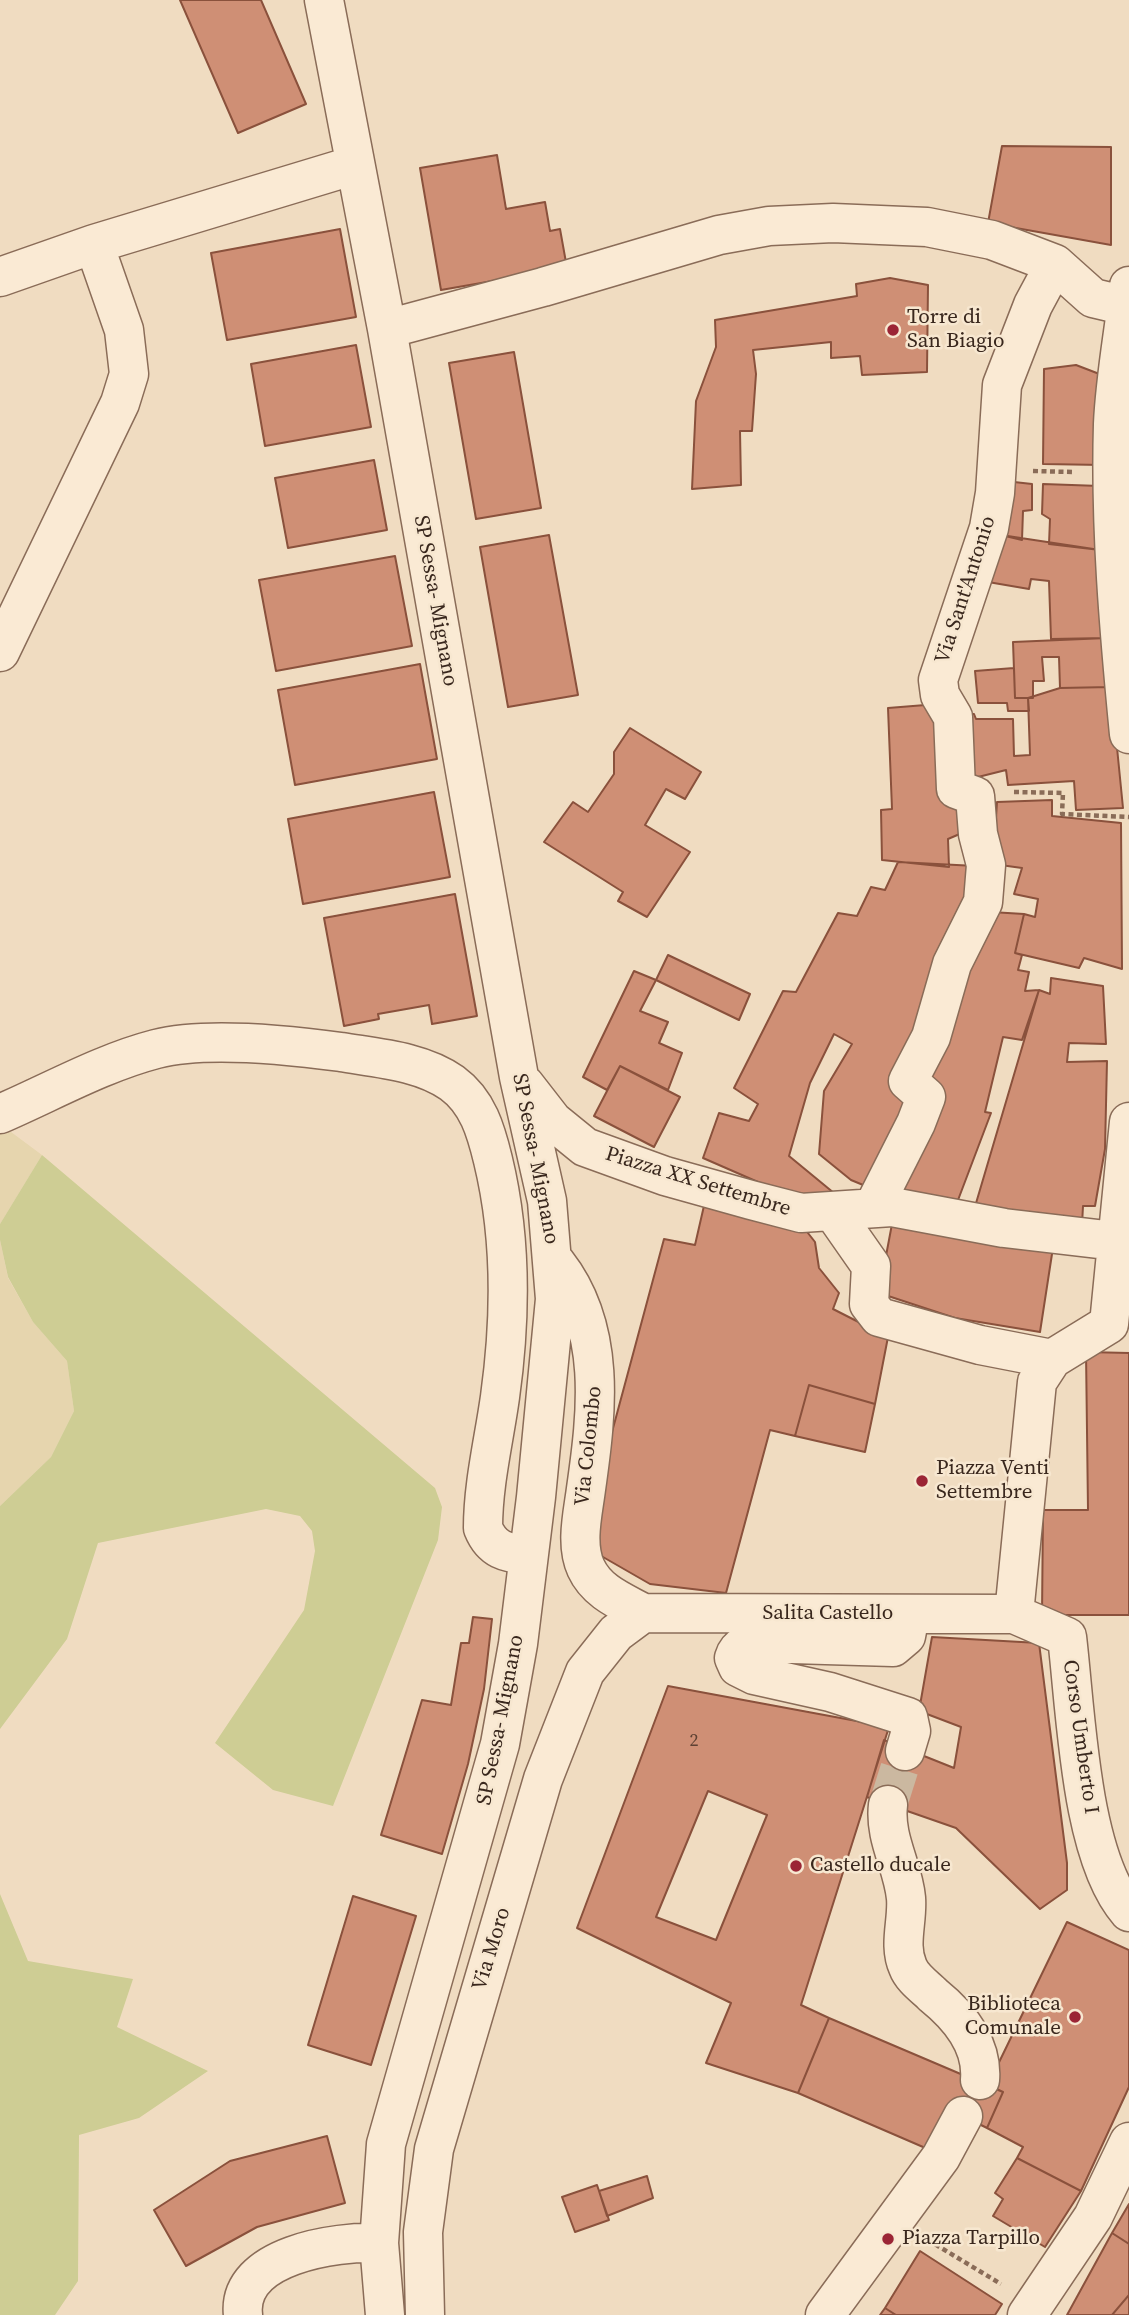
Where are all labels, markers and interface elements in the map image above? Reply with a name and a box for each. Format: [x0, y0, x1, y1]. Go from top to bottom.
place label: Torre di San Biagio [907, 305, 1005, 355]
marker: Torre di San Biagio [885, 322, 901, 338]
street label: Via Sant'Antonio [930, 513, 1002, 667]
street label: SP Sessa- Mignano [408, 514, 462, 688]
street label: SP Sessa- Mignano [506, 1072, 564, 1246]
street label: Piazza XX Settembre [602, 1142, 794, 1222]
street label: Via Colombo [570, 1385, 608, 1507]
place label: Piazza Venti Settembre [936, 1456, 1049, 1506]
marker: Piazza Venti Settembre [914, 1473, 930, 1489]
street label: Salita Castello [763, 1601, 893, 1627]
street label: SP Sessa- Mignano [472, 1633, 530, 1807]
street label: Corso Umberto I [1057, 1658, 1103, 1816]
house number: 2 [690, 1730, 698, 1752]
place label: Castello ducale [810, 1853, 951, 1879]
marker: Castello ducale [788, 1858, 804, 1874]
street label: Via Moro [467, 1904, 517, 1994]
place label: Biblioteca Comunale [965, 1992, 1061, 2042]
marker: Biblioteca Comunale [1067, 2009, 1083, 2025]
place label: Piazza Tarpillo [902, 2226, 1040, 2252]
marker: Piazza Tarpillo [880, 2231, 896, 2247]

